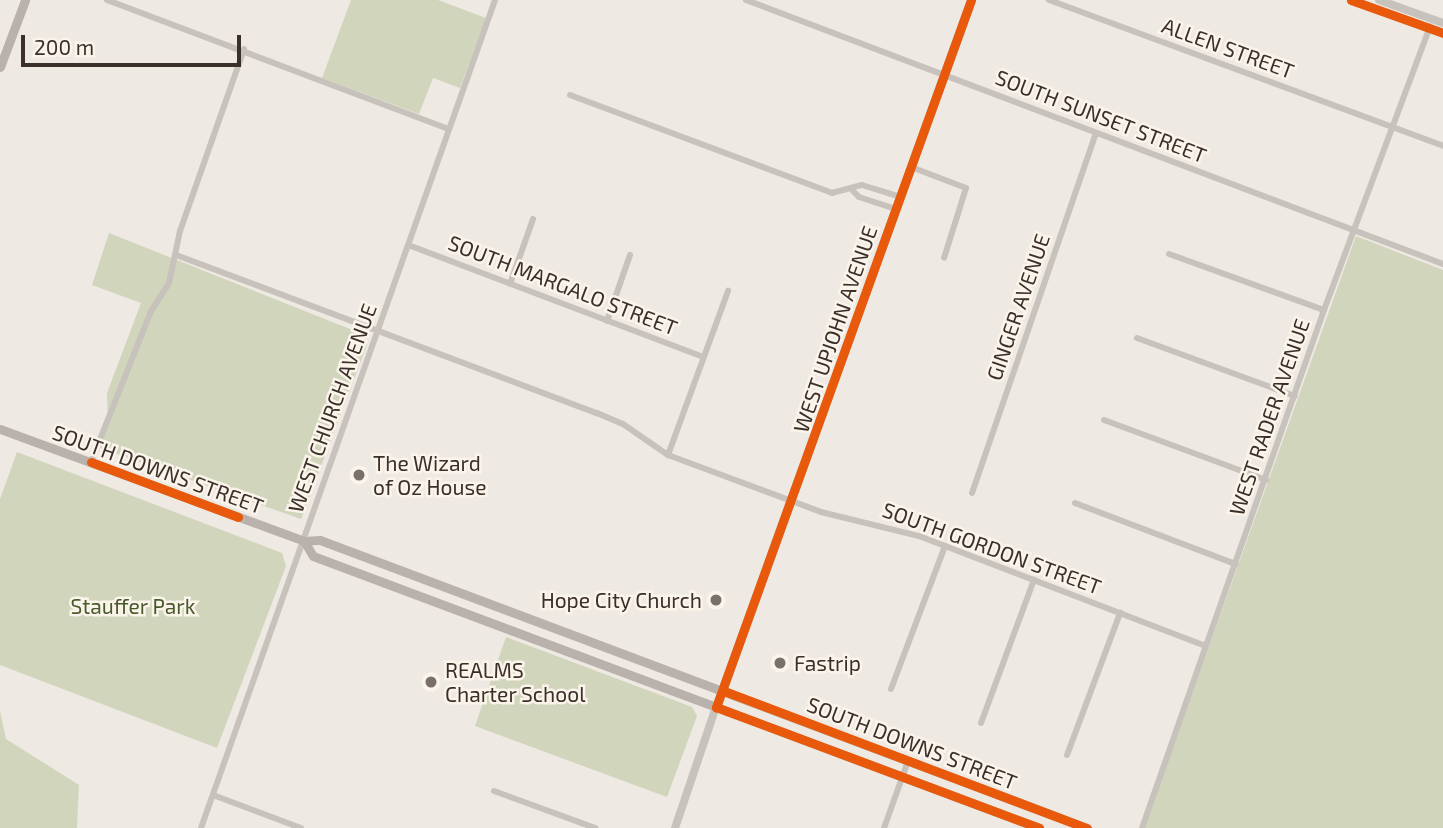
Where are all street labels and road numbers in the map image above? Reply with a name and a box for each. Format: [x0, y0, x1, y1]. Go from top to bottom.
street label: ALLEN STREET [1159, 12, 1297, 84]
street label: SOUTH SUNSET STREET [992, 64, 1210, 168]
street label: WEST UPJOHN AVENUE [788, 222, 882, 436]
street label: SOUTH MARGALO STREET [445, 230, 681, 340]
street label: GINGER AVENUE [981, 230, 1055, 384]
street label: WEST CHURCH AVENUE [282, 300, 382, 516]
street label: WEST RADER AVENUE [1223, 315, 1315, 519]
street label: SOUTH DOWNS STREET [49, 419, 267, 519]
street label: SOUTH GORDON STREET [879, 497, 1105, 599]
street label: SOUTH DOWNS STREET [804, 691, 1020, 795]

